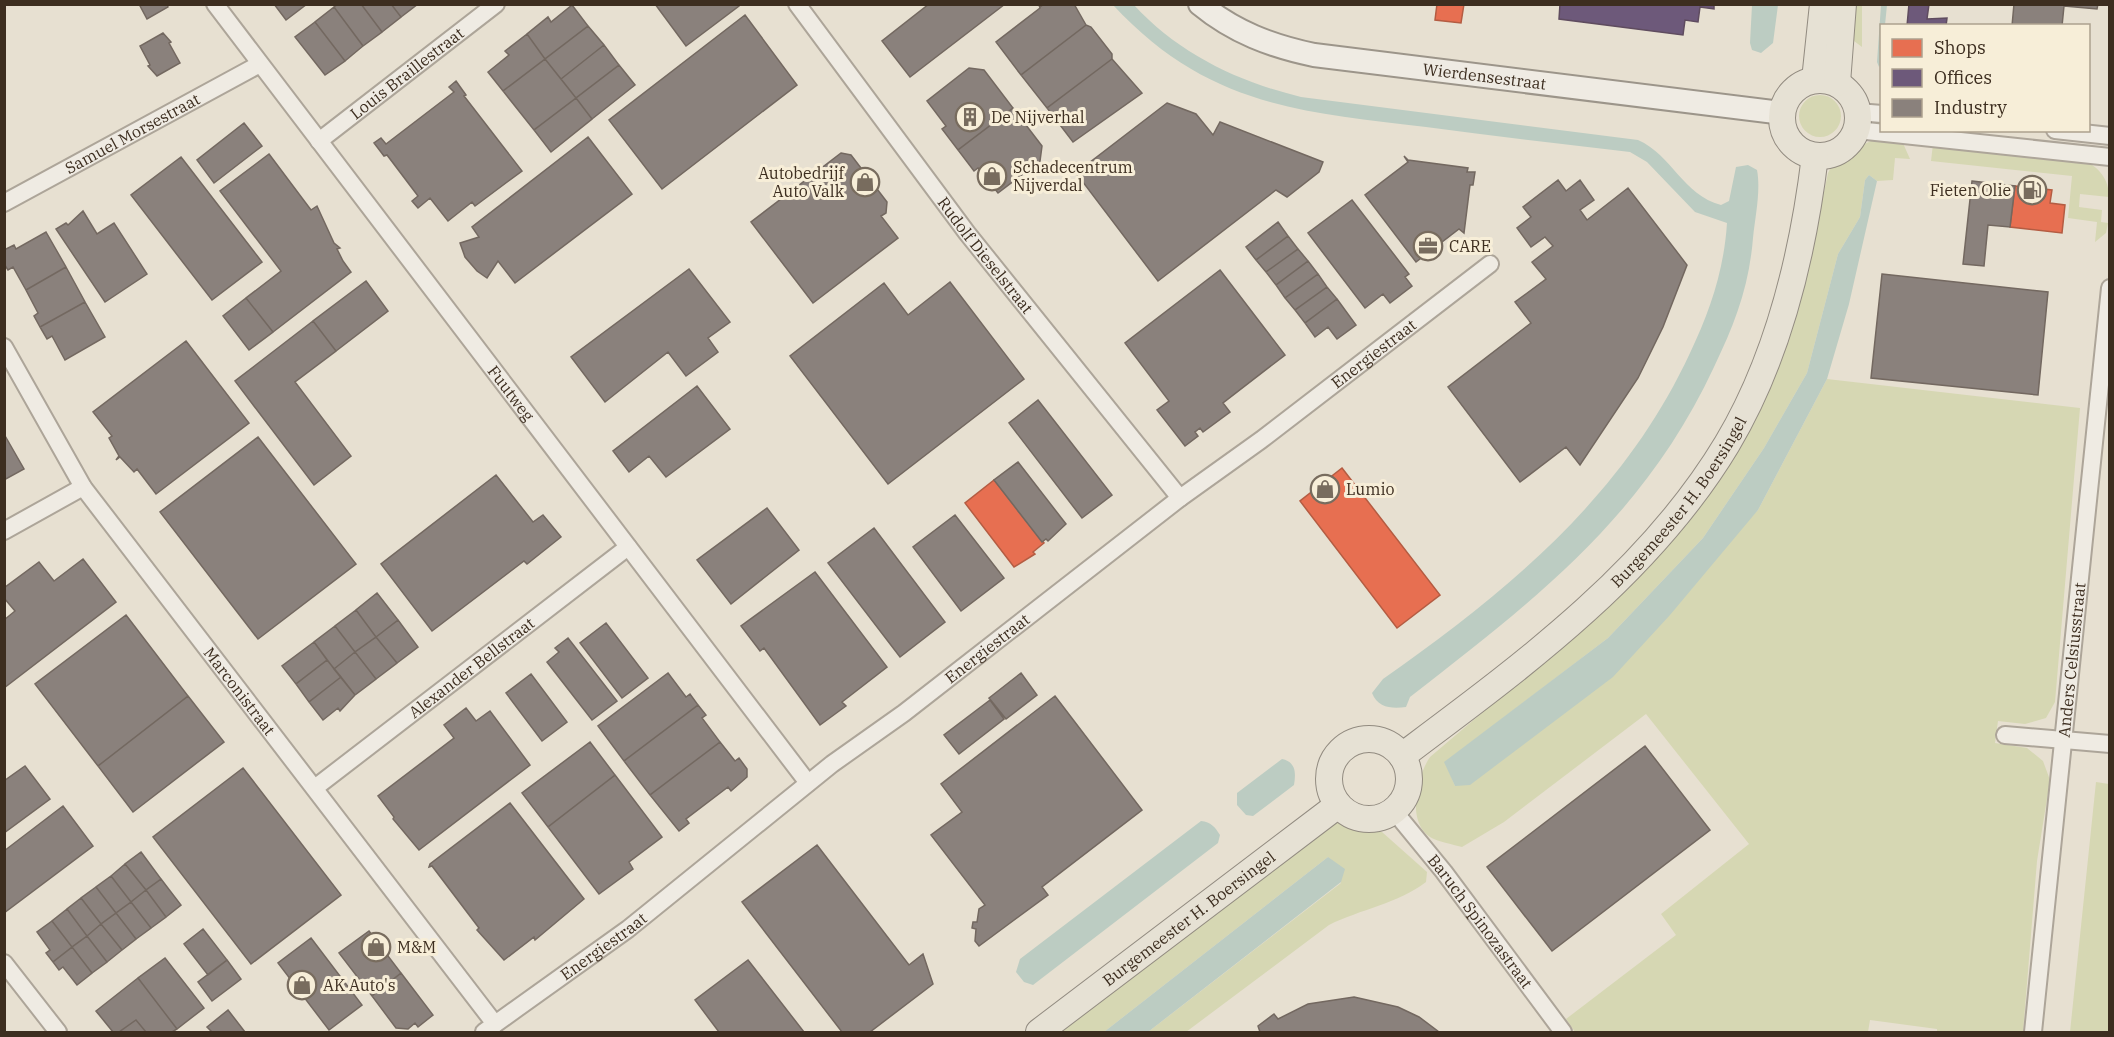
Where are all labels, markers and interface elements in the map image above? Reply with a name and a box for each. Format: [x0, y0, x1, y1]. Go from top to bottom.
street label: Louis Braillestraat [346, 23, 468, 123]
legend [1880, 24, 2090, 132]
text: Shops [1934, 36, 1986, 59]
street label: Wierdensestraat [1422, 59, 1548, 94]
text: Offices [1934, 66, 1992, 89]
street label: Samuel Morsestraat [61, 89, 203, 178]
text: Industry [1934, 96, 2007, 119]
building icon: De Nijverhal [954, 101, 986, 133]
place label: De Nijverhal [991, 107, 1085, 127]
place label: Schadecentrum Nijverdal [1013, 157, 1133, 195]
shop icon: Schadecentrum Nijverdal [976, 160, 1008, 192]
place label: Autobedrijf Auto Valk [758, 163, 846, 201]
shop icon: Autobedrijf Auto Valk [849, 166, 881, 198]
fuel station icon: Fieten Olie [2016, 174, 2048, 206]
place label: Fieten Olie [1930, 180, 2011, 200]
street label: Rudolf Dieselstraat [934, 193, 1038, 318]
office icon: CARE [1412, 230, 1444, 262]
place label: CARE [1449, 236, 1491, 256]
street label: Energiestraat [1327, 314, 1420, 393]
street label: Fuutweg [484, 361, 539, 425]
street label: Burgemeester H. Boersingel [1606, 413, 1751, 591]
shop icon: Lumio [1309, 473, 1341, 505]
place label: Lumio [1346, 479, 1395, 499]
street label: Anders Celsiusstraat [2054, 581, 2089, 738]
street label: Energiestraat [941, 609, 1034, 687]
street label: Alexander Bellstraat [404, 613, 539, 722]
street label: Marconistraat [199, 643, 280, 739]
street label: Burgemeester H. Boersingel [1099, 846, 1279, 990]
street label: Baruch Spinozastraat [1424, 850, 1537, 992]
street label: Energiestraat [556, 908, 651, 984]
shop icon: M&M [360, 931, 392, 963]
place label: M&M [397, 937, 436, 957]
shop icon: AK Auto's [286, 969, 318, 1001]
place label: AK Auto's [323, 975, 396, 995]

